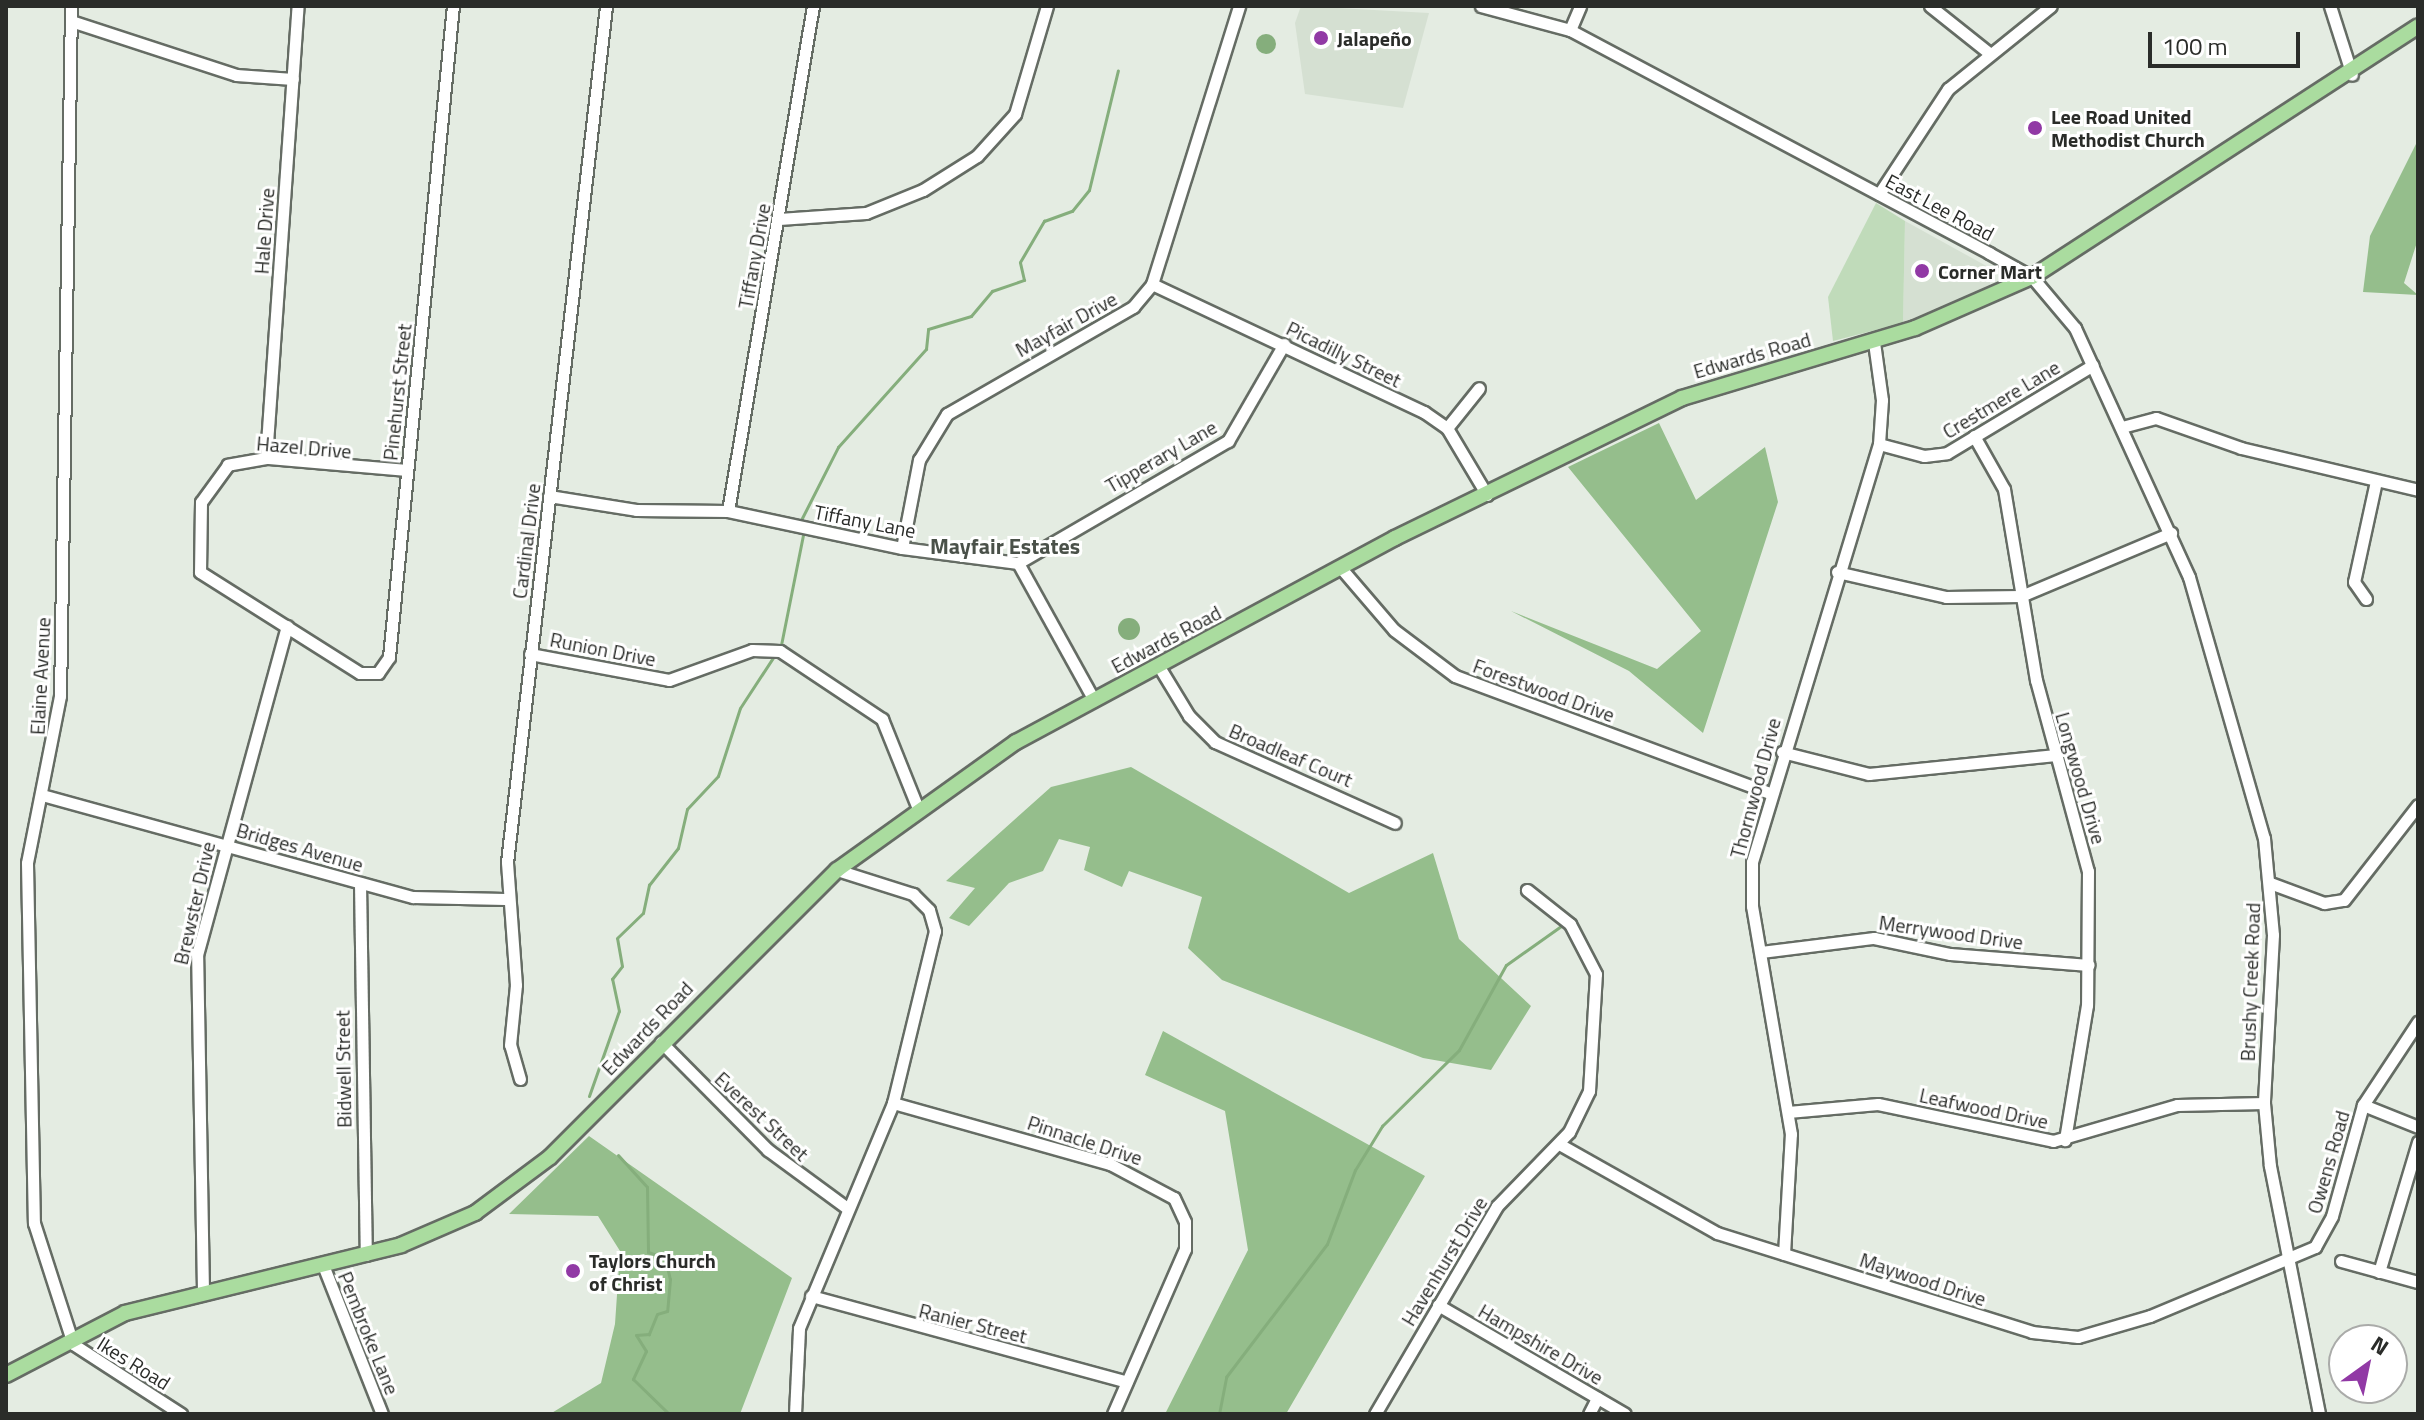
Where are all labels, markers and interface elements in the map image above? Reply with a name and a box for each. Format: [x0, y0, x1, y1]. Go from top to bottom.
scale bar [2152, 16, 2304, 66]
place label: Jalapeño [1337, 26, 1412, 50]
text: 100 m [2162, 28, 2228, 64]
marker: Jalapeño [1312, 29, 1330, 47]
place label: Lee Road United Methodist Church [2051, 104, 2205, 151]
marker: Lee Road United Methodist Church [2026, 119, 2044, 137]
street label: East Lee Road [1882, 168, 1998, 246]
street label: Hale Drive [249, 187, 279, 275]
street label: Tiffany Drive [733, 201, 775, 311]
place label: Corner Mart [1938, 259, 2042, 283]
marker: Corner Mart [1913, 262, 1931, 280]
street label: Mayfair Drive [1011, 286, 1121, 362]
street label: Picadilly Street [1283, 316, 1405, 392]
street label: Pinehurst Street [378, 322, 416, 462]
street label: Edwards Road [1691, 327, 1813, 383]
street label: Crestmere Lane [1938, 355, 2064, 443]
street label: Tipperary Lane [1101, 414, 1221, 498]
street label: Hazel Drive [255, 431, 353, 463]
street label: Cardinal Drive [507, 482, 545, 600]
street label: Tiffany Lane [812, 499, 918, 543]
district label: Mayfair Estates [930, 534, 1080, 560]
street label: Edwards Road [1107, 600, 1225, 678]
street label: Elaine Avenue [25, 617, 55, 735]
street label: Runion Drive [548, 627, 658, 671]
street label: Forestwood Drive [1470, 653, 1618, 727]
street label: Longwood Drive [2051, 709, 2111, 847]
street label: Thornwood Drive [1725, 715, 1785, 861]
street label: Broadleaf Court [1226, 718, 1356, 792]
street label: Bridges Avenue [234, 817, 366, 877]
street label: Brewster Drive [168, 839, 220, 967]
street label: Brushy Creek Road [2235, 902, 2265, 1062]
street label: Merrywood Drive [1877, 910, 2025, 954]
street label: Edwards Road [596, 976, 698, 1080]
street label: Bidwell Street [330, 1010, 356, 1128]
street label: Everest Street [710, 1066, 814, 1166]
street label: Leafwood Drive [1917, 1083, 2051, 1133]
street label: Owens Road [2302, 1108, 2354, 1216]
street label: Pinnacle Drive [1025, 1110, 1145, 1170]
street label: Havenhurst Drive [1396, 1192, 1492, 1330]
street label: Maywood Drive [1857, 1247, 1989, 1311]
place label: Taylors Church of Christ [589, 1248, 716, 1295]
marker: Taylors Church of Christ [564, 1262, 582, 1280]
street label: Pembroke Lane [333, 1268, 405, 1398]
street label: Ranier Street [917, 1298, 1029, 1348]
street label: Hampshire Drive [1474, 1299, 1608, 1389]
north arrow [2328, 1324, 2408, 1404]
text: N [2364, 1327, 2396, 1364]
street label: Ikes Road [93, 1331, 175, 1395]

